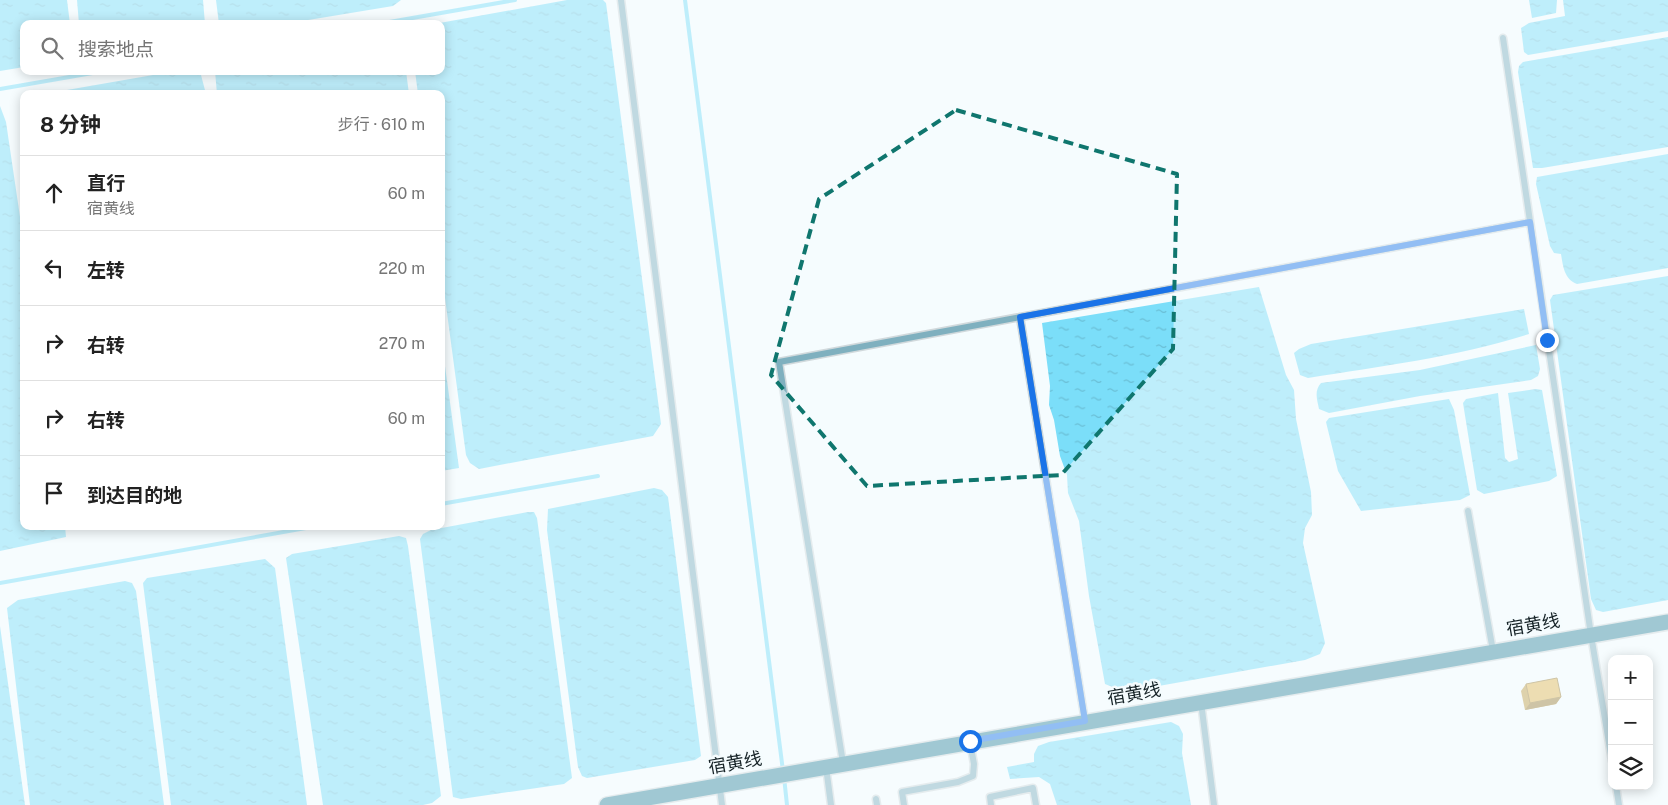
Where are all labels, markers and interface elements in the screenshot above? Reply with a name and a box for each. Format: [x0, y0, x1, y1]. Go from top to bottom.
search box [20, 20, 445, 75]
icon: search [38, 34, 66, 62]
text: 搜索地点 [78, 38, 154, 60]
text: 8 分钟 [40, 112, 101, 137]
text: 步行 · 610 m [338, 115, 425, 134]
text: 直行 [87, 172, 125, 194]
icon: ahead [40, 179, 68, 207]
text: 60 m [388, 184, 425, 203]
text: 宿黄线 [87, 199, 135, 218]
icon: left [40, 254, 68, 282]
text: 左转 [87, 259, 125, 281]
text: 220 m [378, 259, 425, 278]
icon: right [40, 329, 68, 357]
route end [1536, 329, 1559, 352]
text: 右转 [87, 334, 125, 356]
text: 270 m [379, 334, 425, 353]
icon: right [40, 404, 68, 432]
text: 右转 [87, 409, 125, 431]
text: 60 m [388, 409, 425, 428]
icon: arrive [40, 479, 68, 507]
text: 到达目的地 [87, 484, 182, 506]
street label: 宿黄线 [1505, 609, 1561, 640]
map controls [1608, 655, 1653, 790]
button: + [1608, 655, 1653, 700]
street label: 宿黄线 [1106, 678, 1162, 709]
button: − [1608, 700, 1653, 745]
route start [959, 730, 982, 753]
button: layers [1608, 745, 1653, 790]
street label: 宿黄线 [707, 747, 763, 778]

